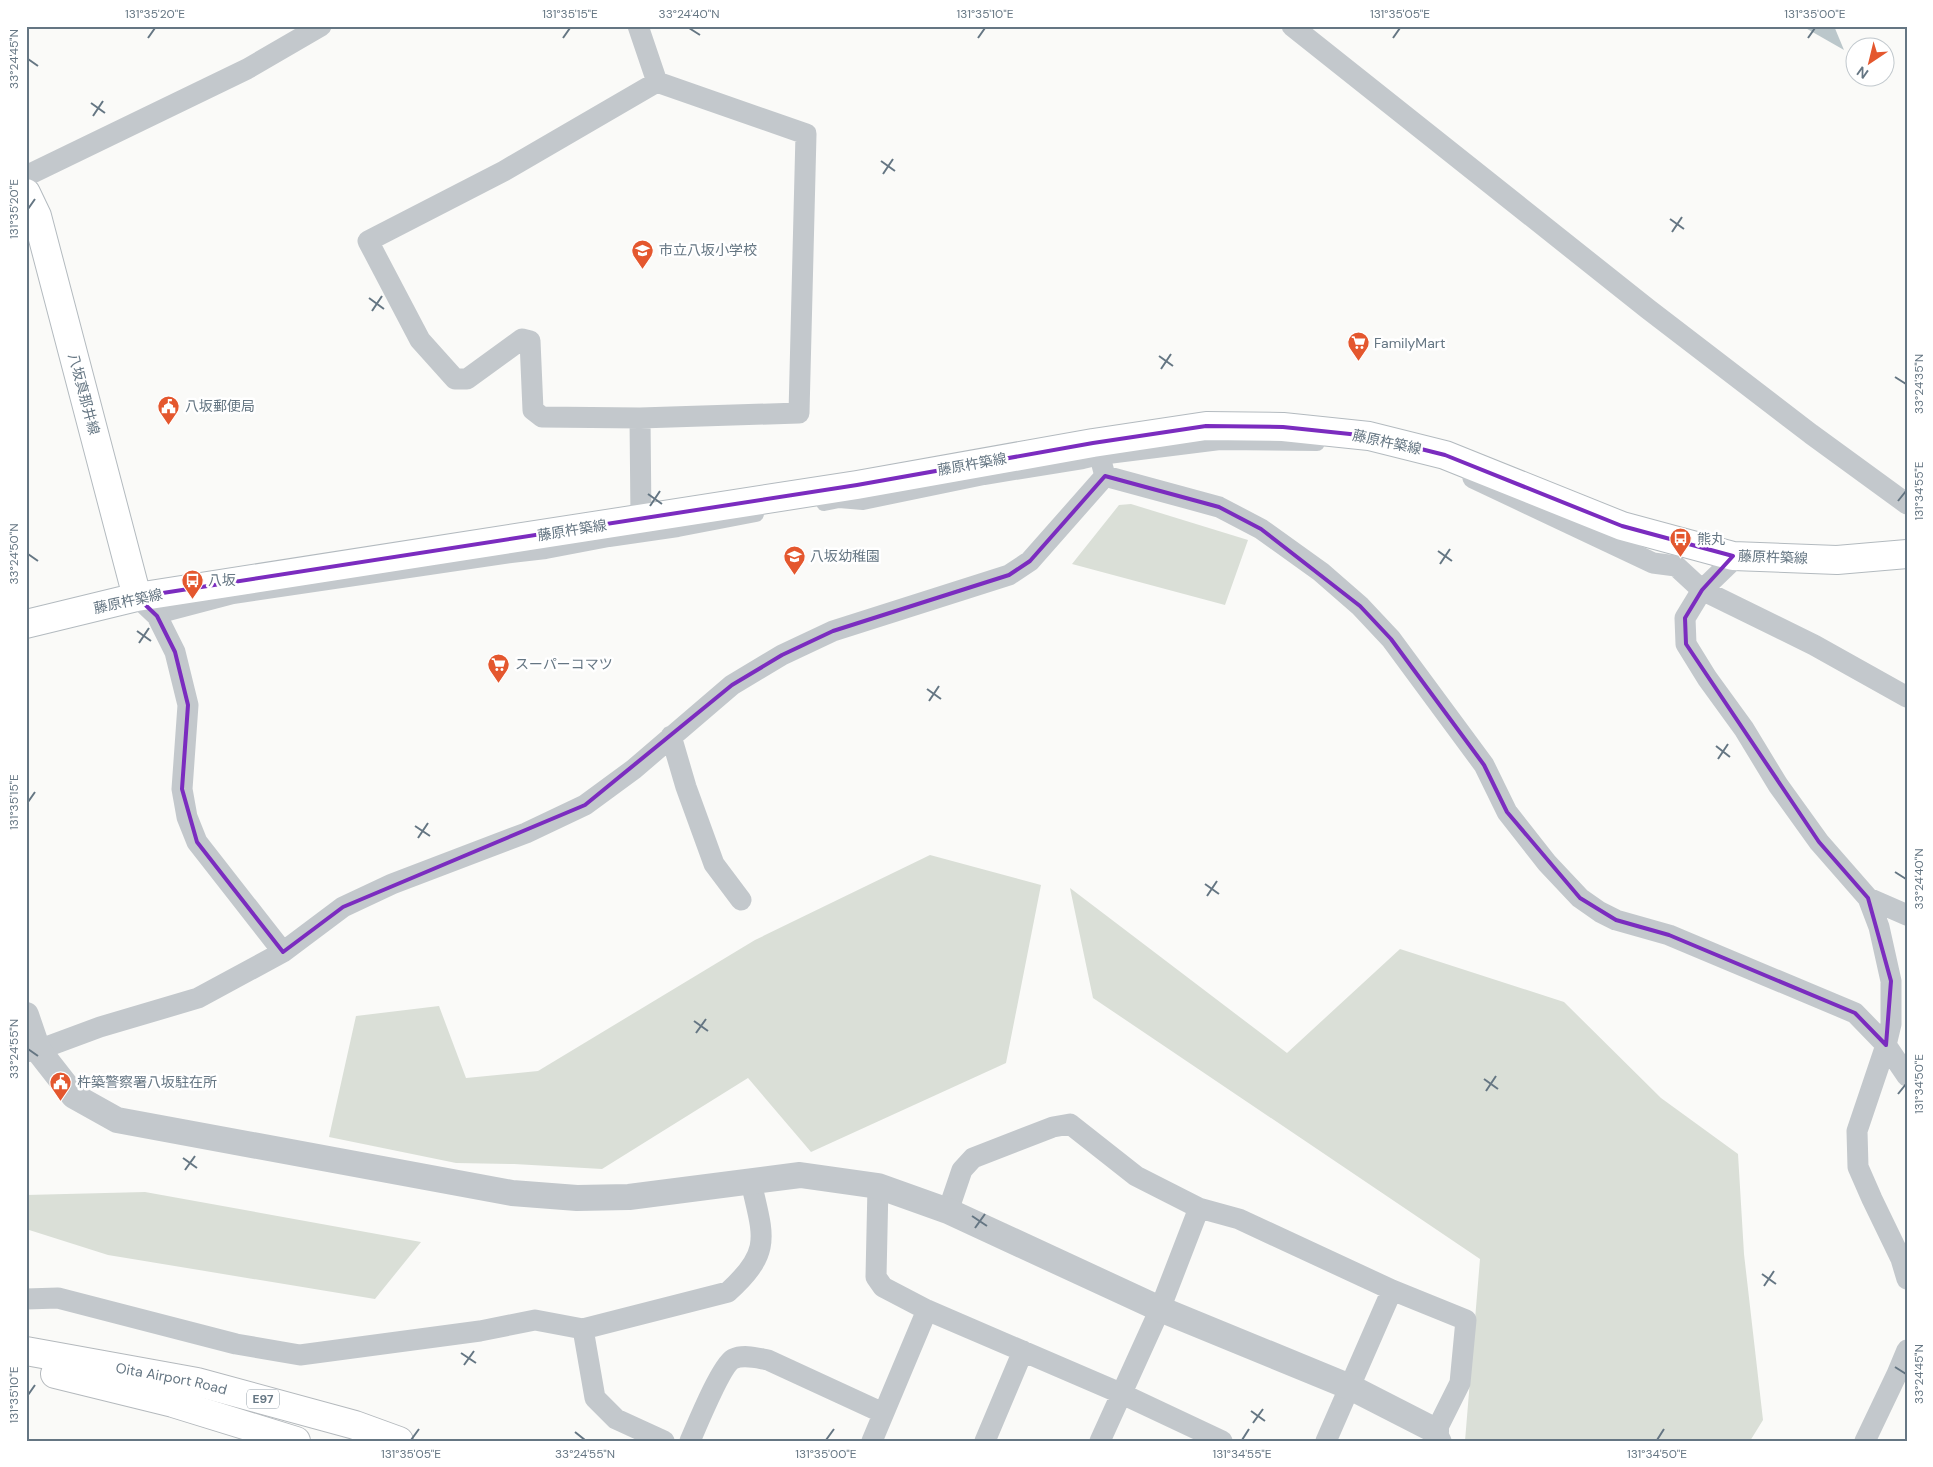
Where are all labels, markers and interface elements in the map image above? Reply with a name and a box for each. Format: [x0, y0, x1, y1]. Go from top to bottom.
text: 131°35'20"E [125, 6, 185, 22]
text: 131°35'15"E [542, 6, 598, 22]
text: 33°24'40"N [659, 6, 719, 22]
text: 131°35'10"E [957, 6, 1014, 22]
text: 131°35'05"E [1370, 6, 1430, 22]
text: 131°35'00"E [1784, 6, 1846, 22]
text: 33°24'45"N [6, 29, 22, 89]
north arrow [1846, 38, 1896, 88]
text: N [1853, 62, 1872, 83]
text: 131°35'20"E [6, 179, 22, 239]
school or university icon: 市立八坂小学校 [631, 238, 655, 269]
place label: 市立八坂小学校 [659, 241, 757, 259]
supermarket icon: FamilyMart [1346, 331, 1370, 362]
place label: FamilyMart [1374, 334, 1445, 352]
street label: 八坂真那井線 [64, 351, 104, 437]
text: 33°24'35"N [1911, 354, 1927, 414]
public building icon: 八坂郵便局 [157, 394, 181, 425]
place label: 八坂郵便局 [185, 397, 255, 415]
street label: 藤原杵築線 [1351, 426, 1423, 458]
street label: 藤原杵築線 [936, 449, 1008, 479]
text: 131°34'55"E [1911, 461, 1927, 521]
street label: 藤原杵築線 [536, 516, 608, 544]
text: 33°24'50"N [6, 523, 22, 585]
bus stop icon: 熊丸 [1669, 527, 1693, 558]
place label: 熊丸 [1697, 530, 1725, 548]
school or university icon: 八坂幼稚園 [782, 544, 806, 575]
place label: 八坂幼稚園 [810, 547, 880, 565]
street label: 藤原杵築線 [1738, 547, 1808, 567]
bus stop icon: 八坂 [180, 568, 204, 599]
place label: 八坂 [208, 571, 236, 589]
street label: 藤原杵築線 [92, 585, 164, 617]
supermarket icon: スーパーコマツ [487, 652, 511, 683]
place label: スーパーコマツ [515, 655, 613, 673]
text: 131°35'15"E [6, 774, 22, 830]
text: 33°24'40"N [1911, 849, 1927, 909]
text: 33°24'55"N [6, 1019, 22, 1079]
text: 131°34'50"E [1911, 1054, 1927, 1114]
public building icon: 杵築警察署八坂駐在所 [49, 1070, 73, 1101]
place label: 杵築警察署八坂駐在所 [77, 1073, 217, 1091]
text: 33°24'45"N [1911, 1344, 1927, 1404]
street label: Oita Airport Road [114, 1358, 229, 1399]
text: 131°35'10"E [6, 1366, 22, 1423]
road number: E97 [247, 1390, 279, 1408]
text: 131°35'05"E [381, 1446, 441, 1462]
text: 33°24'55"N [555, 1446, 615, 1462]
text: 131°35'00"E [795, 1446, 857, 1462]
text: 131°34'55"E [1212, 1446, 1272, 1462]
text: 131°34'50"E [1627, 1446, 1687, 1462]

